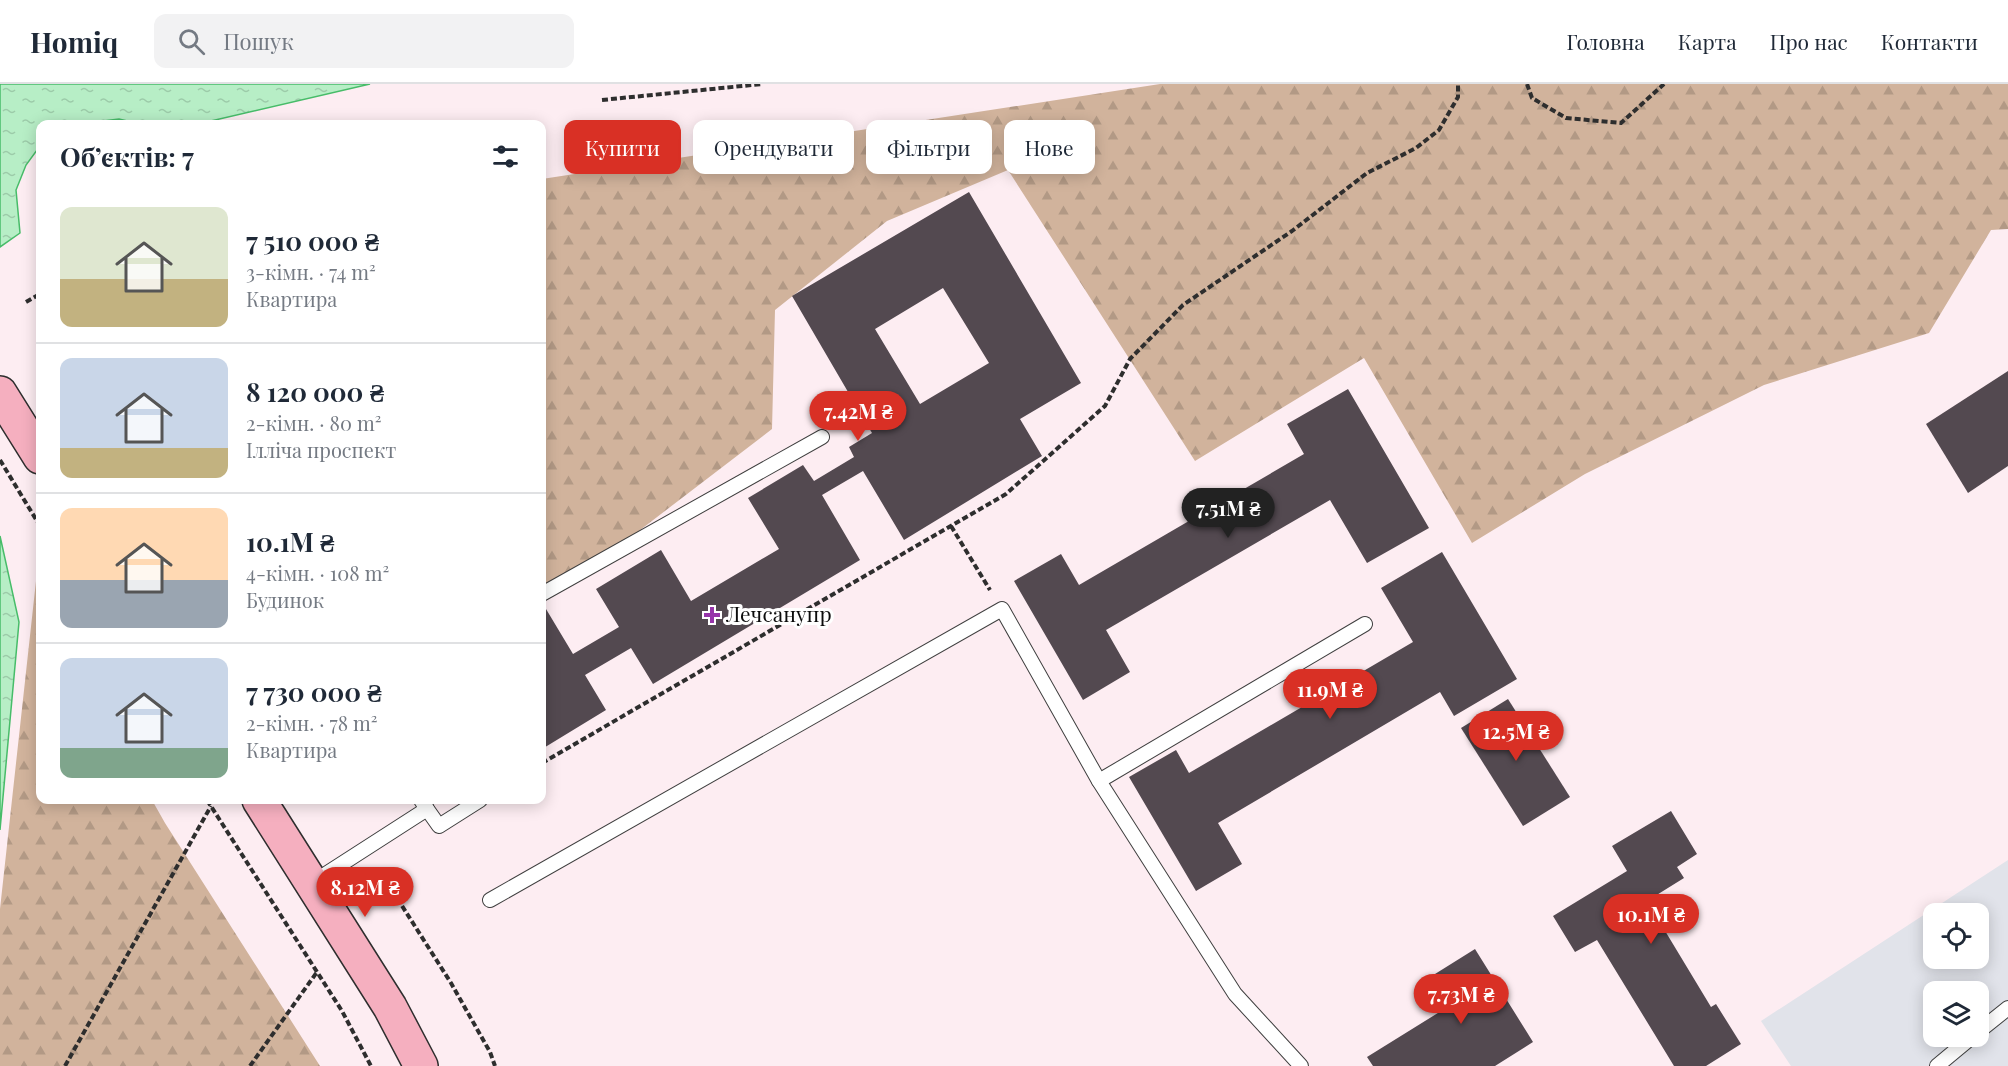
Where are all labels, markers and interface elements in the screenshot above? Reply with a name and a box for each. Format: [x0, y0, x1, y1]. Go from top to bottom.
search box [154, 14, 574, 68]
text: Homiq [30, 23, 118, 60]
icon: search [175, 25, 208, 58]
text: Пошук [223, 26, 294, 56]
text: Головна [1566, 27, 1645, 55]
text: Карта [1678, 27, 1737, 55]
text: Про нас [1770, 27, 1848, 55]
text: Контакти [1881, 27, 1978, 55]
chip: Купити [564, 120, 681, 174]
chip: Орендувати [693, 120, 854, 174]
chip: Фільтри [866, 120, 992, 174]
chip: Нове [1004, 120, 1095, 174]
text: Об’єктів: 7 [60, 139, 194, 174]
icon: filters [489, 140, 522, 173]
text: 7 510 000 ₴ [246, 223, 379, 258]
icon: home [108, 231, 180, 303]
text: 3-кімн. · 74 m² [246, 258, 376, 285]
text: Квартира [246, 285, 337, 312]
text: 8 120 000 ₴ [246, 374, 384, 409]
icon: home [108, 382, 180, 454]
pin: 7.42M ₴ [803, 391, 913, 442]
text: 7.42M ₴ [823, 397, 893, 424]
text: 2-кімн. · 80 m² [246, 409, 381, 436]
text: Ілліча проспект [246, 436, 396, 463]
pin: 7.51M ₴ [1173, 488, 1283, 539]
text: 7.51M ₴ [1196, 494, 1260, 521]
text: 10.1M ₴ [246, 524, 334, 559]
icon: home [108, 532, 180, 604]
text: 4-кімн. · 108 m² [246, 559, 389, 586]
text: Будинок [246, 586, 324, 613]
place label: Лечсанупр [725, 599, 832, 627]
marker: Лечсанупр [703, 606, 721, 624]
pin: 11.9M ₴ [1275, 669, 1385, 720]
text: 7 730 000 ₴ [246, 674, 382, 709]
text: 11.9M ₴ [1297, 675, 1363, 702]
icon: home [108, 682, 180, 754]
text: 2-кімн. · 78 m² [246, 709, 378, 736]
pin: 12.5M ₴ [1461, 711, 1571, 762]
text: 12.5M ₴ [1483, 717, 1549, 744]
text: Квартира [246, 736, 337, 763]
pin: 8.12M ₴ [310, 867, 420, 918]
text: 8.12M ₴ [330, 873, 400, 900]
pin: 10.1M ₴ [1596, 894, 1706, 945]
text: 10.1M ₴ [1617, 900, 1685, 927]
map controls [1923, 903, 1989, 1047]
button: locate [1923, 903, 1989, 969]
pin: 7.73M ₴ [1406, 974, 1516, 1025]
text: 7.73M ₴ [1428, 980, 1494, 1007]
button: layers [1923, 981, 1989, 1047]

